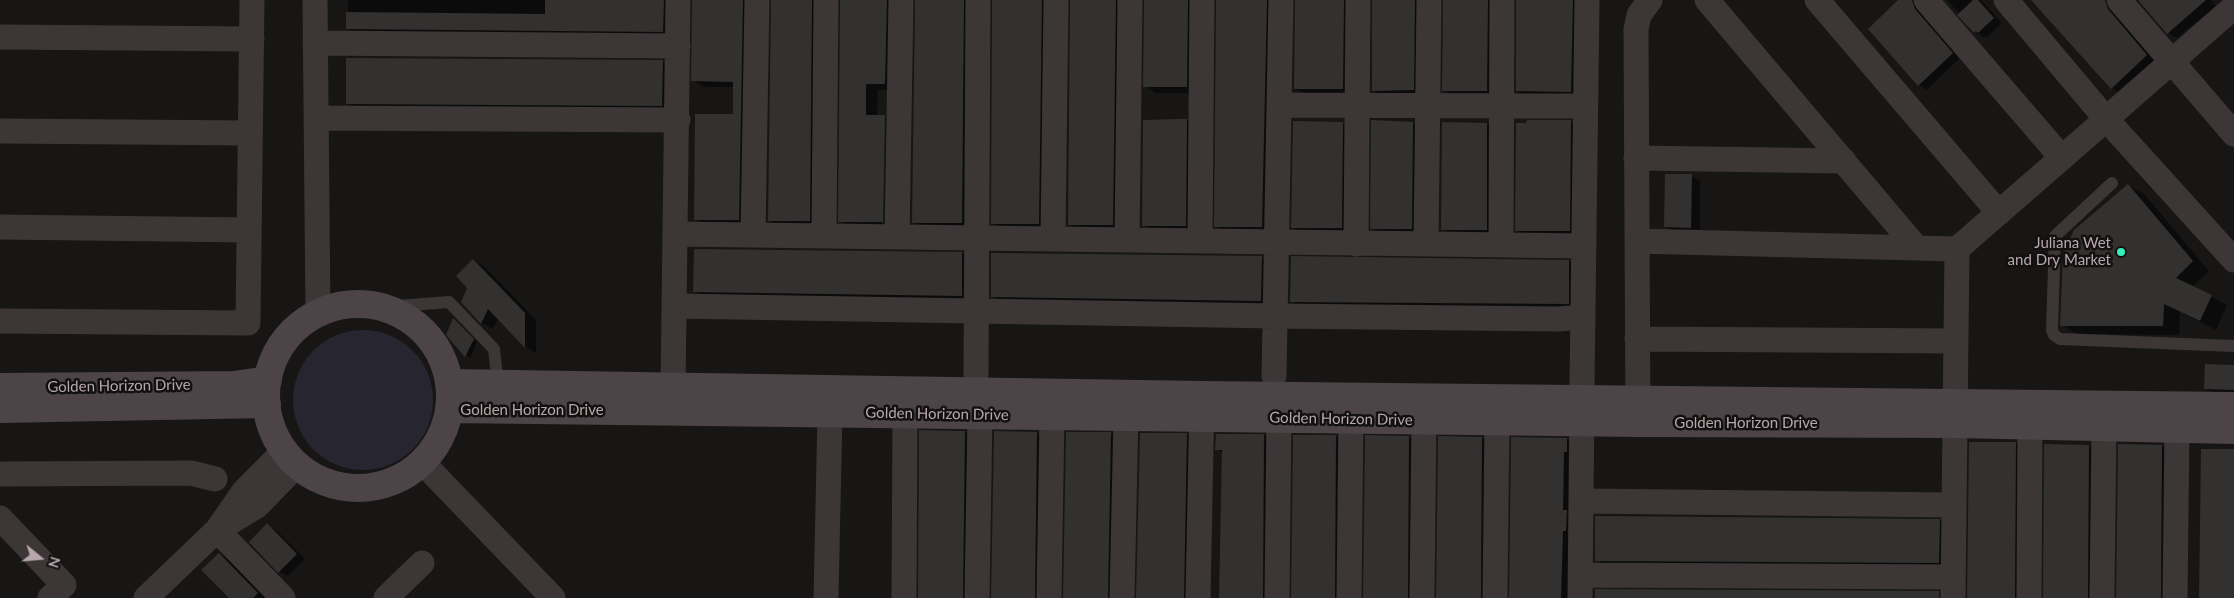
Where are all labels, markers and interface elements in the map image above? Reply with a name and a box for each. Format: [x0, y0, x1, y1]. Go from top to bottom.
place label: Juliana Wet and Dry Market [2008, 234, 2111, 269]
marker: Juliana Wet and Dry Market [2115, 246, 2127, 258]
street label: Golden Horizon Drive [47, 376, 191, 396]
street label: Golden Horizon Drive [460, 401, 604, 419]
street label: Golden Horizon Drive [865, 404, 1009, 424]
street label: Golden Horizon Drive [1269, 409, 1413, 429]
street label: Golden Horizon Drive [1674, 414, 1818, 432]
north arrow [15, 533, 65, 583]
text: N [45, 555, 65, 570]

